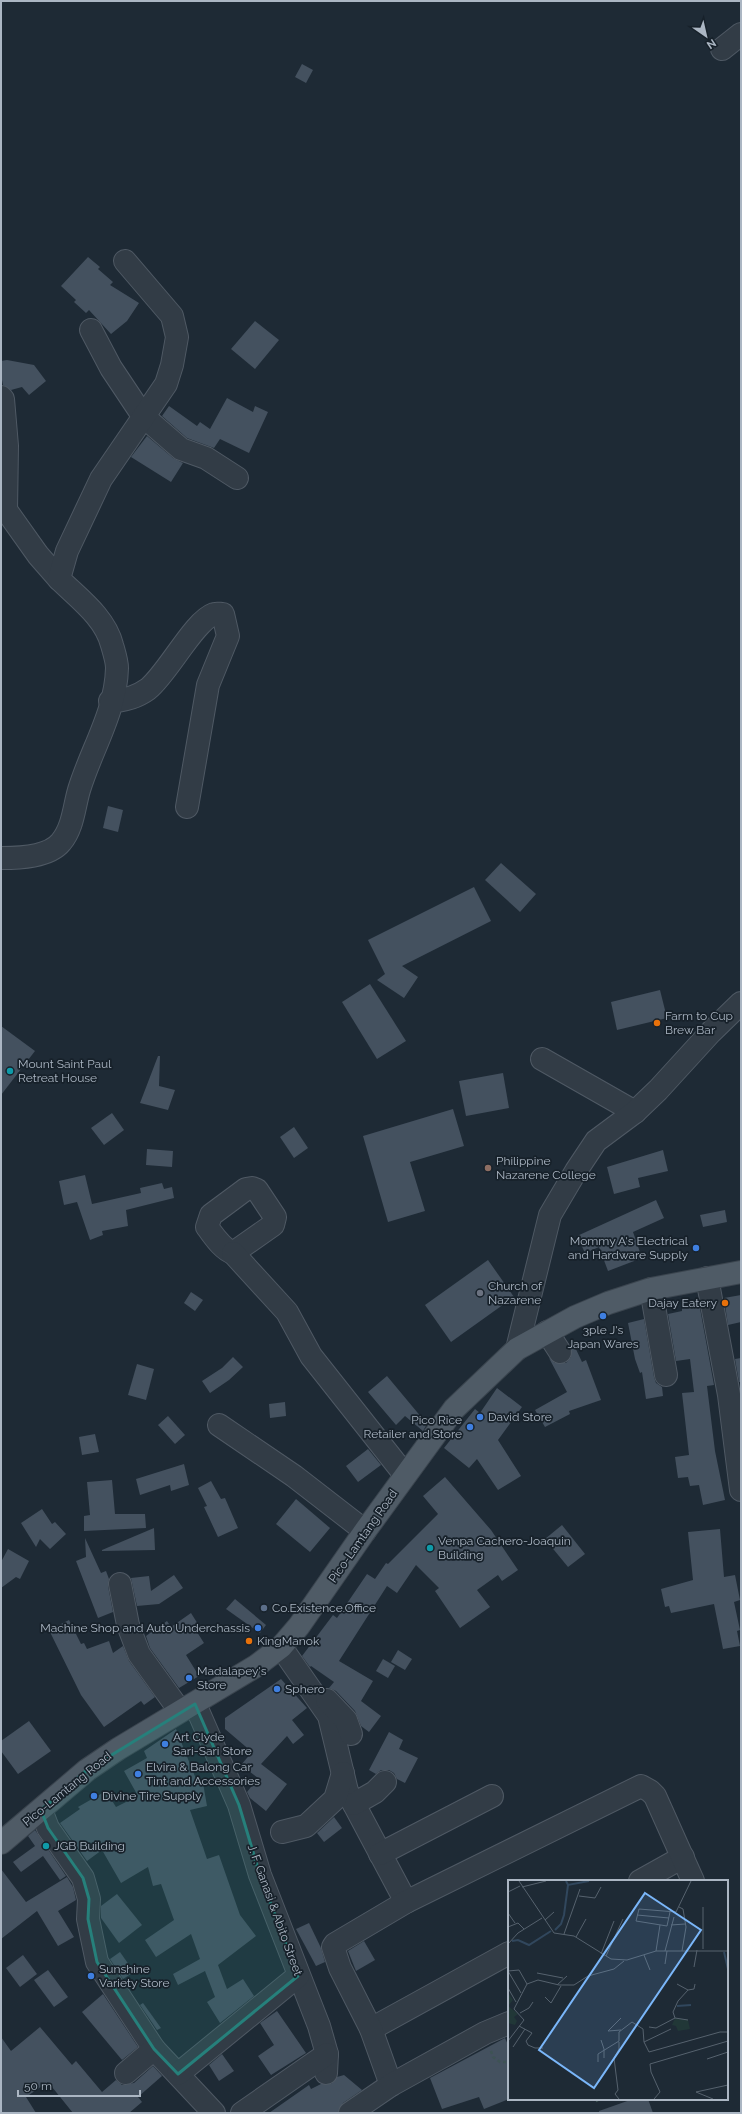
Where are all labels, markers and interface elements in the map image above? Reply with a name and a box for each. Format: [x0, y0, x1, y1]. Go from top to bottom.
north arrow [686, 16, 726, 56]
text: N [704, 36, 718, 52]
place label: Farm to Cup Brew Bar [665, 1009, 733, 1037]
marker: Farm to Cup Brew Bar [652, 1018, 662, 1028]
place label: Mount Saint Paul Retreat House [18, 1057, 112, 1085]
marker: Mount Saint Paul Retreat House [5, 1066, 15, 1076]
place label: Philippine Nazarene College [496, 1154, 596, 1182]
marker: Philippine Nazarene College [483, 1163, 493, 1173]
place label: Mommy A's Electrical and Hardware Supply [568, 1234, 689, 1262]
marker: Mommy A's Electrical and Hardware Supply [691, 1243, 701, 1253]
place label: Church of Nazarene [488, 1279, 543, 1307]
marker: Church of Nazarene [475, 1288, 485, 1298]
place label: Dajay Eatery [648, 1296, 717, 1310]
marker: Dajay Eatery [720, 1298, 730, 1308]
marker: 3ple J's Japan Wares [598, 1311, 608, 1321]
place label: 3ple J's Japan Wares [567, 1323, 639, 1351]
place label: David Store [488, 1410, 552, 1424]
marker: David Store [475, 1412, 485, 1422]
place label: Pico Rice Retailer and Store [364, 1413, 462, 1441]
marker: Pico Rice Retailer and Store [465, 1422, 475, 1432]
street label: Pico-Lamtang Road [326, 1487, 400, 1585]
place label: Venpa Cachero-Joaquin Building [438, 1534, 571, 1562]
marker: Venpa Cachero-Joaquin Building [425, 1543, 435, 1553]
place label: Co.Existence.Office [272, 1601, 376, 1615]
marker: Co.Existence.Office [259, 1603, 269, 1613]
place label: Machine Shop and Auto Underchassis [40, 1621, 250, 1635]
marker: Machine Shop and Auto Underchassis [253, 1623, 263, 1633]
place label: KingManok [257, 1634, 320, 1648]
marker: KingManok [244, 1636, 254, 1646]
place label: Madalapey's Store [197, 1664, 267, 1692]
marker: Madalapey's Store [184, 1673, 194, 1683]
place label: Sphero [285, 1682, 325, 1696]
marker: Sphero [272, 1684, 282, 1694]
place label: Art Clyde Sari-Sari Store [173, 1730, 252, 1758]
marker: Art Clyde Sari-Sari Store [160, 1739, 170, 1749]
street label: Pico-Lamtang Road [20, 1749, 114, 1829]
place label: Elvira & Balong Car Tint and Accessories [146, 1760, 260, 1788]
marker: Elvira & Balong Car Tint and Accessories [133, 1769, 143, 1779]
place label: Divine Tire Supply [102, 1789, 202, 1803]
marker: Divine Tire Supply [89, 1791, 99, 1801]
place label: JGB Building [54, 1839, 125, 1853]
marker: JGB Building [41, 1841, 51, 1851]
street label: J. F. Ganasi & Abito Street [245, 1842, 305, 1978]
inset map [508, 1880, 728, 2100]
place label: Sunshine Variety Store [99, 1962, 169, 1990]
marker: Sunshine Variety Store [86, 1971, 96, 1981]
scale bar [18, 2072, 140, 2098]
text: 50 m [24, 2079, 52, 2093]

